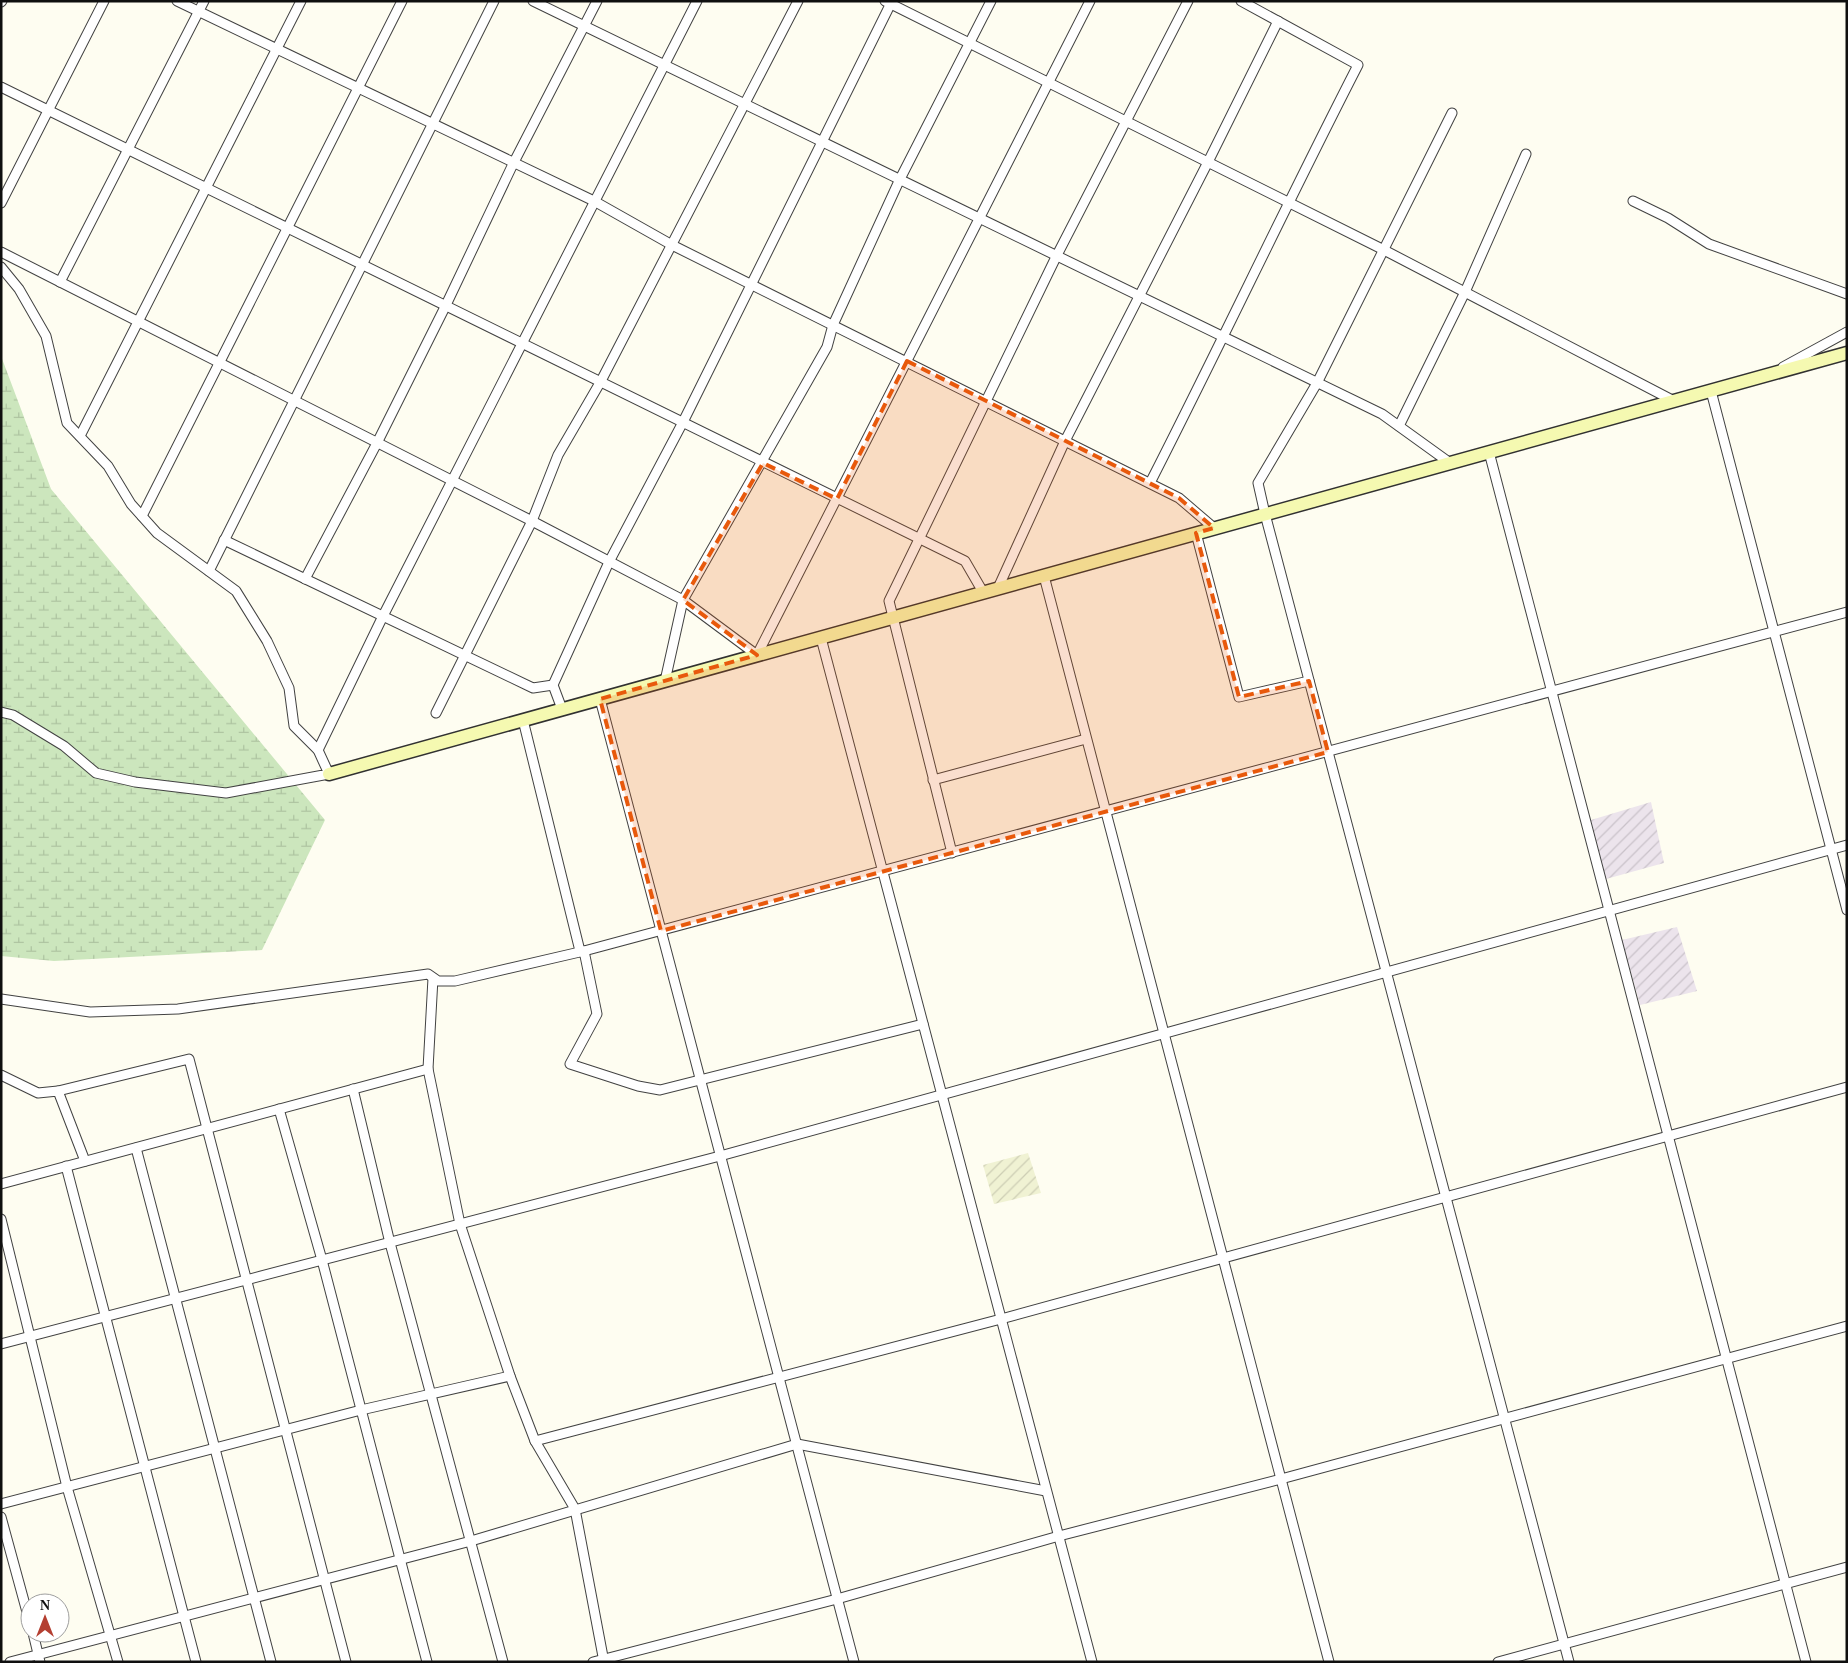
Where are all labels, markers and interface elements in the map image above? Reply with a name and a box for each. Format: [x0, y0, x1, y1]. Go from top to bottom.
north arrow [20, 1593, 70, 1643]
text: N [40, 1598, 50, 1613]

